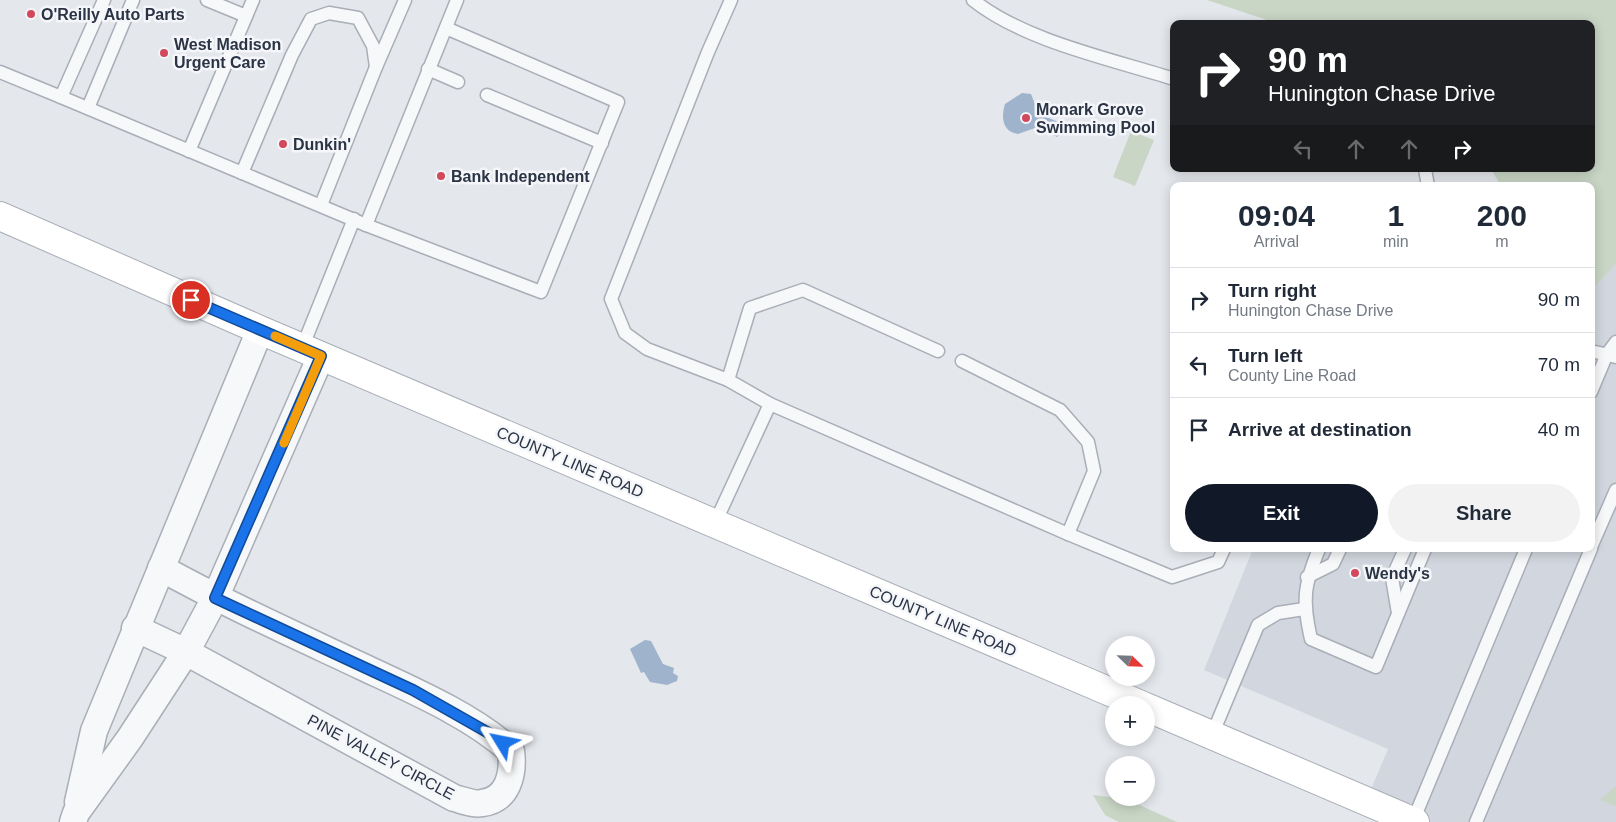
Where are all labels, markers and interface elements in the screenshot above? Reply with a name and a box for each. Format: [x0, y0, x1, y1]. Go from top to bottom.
place label: O'Reilly Auto Parts [41, 6, 185, 23]
marker: O'Reilly Auto Parts [25, 8, 37, 20]
place label: West Madison Urgent Care [174, 36, 281, 71]
icon: right [1185, 40, 1250, 105]
text: 90 m [1268, 40, 1348, 79]
marker: West Madison Urgent Care [158, 47, 170, 59]
text: Hunington Chase Drive [1268, 81, 1495, 106]
place label: Monark Grove Swimming Pool [1036, 101, 1155, 136]
marker: Monark Grove Swimming Pool [1020, 112, 1032, 124]
icon: left [1289, 135, 1317, 163]
icon: ahead [1342, 135, 1370, 163]
icon: ahead [1395, 135, 1423, 163]
icon: right [1448, 135, 1476, 163]
place label: Dunkin' [293, 136, 351, 153]
marker: Dunkin' [277, 138, 289, 150]
place label: Bank Independent [451, 168, 590, 185]
marker: Bank Independent [435, 170, 447, 182]
text: 09:04 [1238, 199, 1315, 232]
text: 1 [1387, 199, 1404, 232]
text: 200 [1477, 199, 1527, 232]
text: Arrival [1254, 233, 1299, 250]
text: min [1383, 233, 1409, 250]
text: m [1495, 233, 1508, 250]
pin [170, 279, 212, 321]
text: Turn right [1228, 280, 1316, 301]
icon: arrive [177, 286, 205, 314]
icon: right [1185, 286, 1213, 314]
text: 90 m [1538, 289, 1580, 310]
text: Hunington Chase Drive [1228, 302, 1393, 319]
text: Turn left [1228, 345, 1303, 366]
icon: left [1185, 351, 1213, 379]
text: 70 m [1538, 354, 1580, 375]
text: County Line Road [1228, 367, 1356, 384]
icon: arrive [1185, 416, 1213, 444]
text: Arrive at destination [1228, 419, 1412, 440]
text: 40 m [1538, 419, 1580, 440]
street label: COUNTY LINE ROAD [494, 423, 646, 501]
button: Exit [1185, 484, 1378, 542]
button: Share [1388, 484, 1580, 542]
place label: Wendy's [1365, 565, 1430, 582]
marker: Wendy's [1349, 567, 1361, 579]
street label: COUNTY LINE ROAD [867, 582, 1019, 660]
north arrow [1105, 636, 1155, 686]
map controls [1105, 636, 1155, 806]
button: + [1105, 696, 1155, 746]
street label: PINE VALLEY CIRCLE [305, 711, 457, 803]
position arrow [476, 716, 528, 768]
button: − [1105, 756, 1155, 806]

